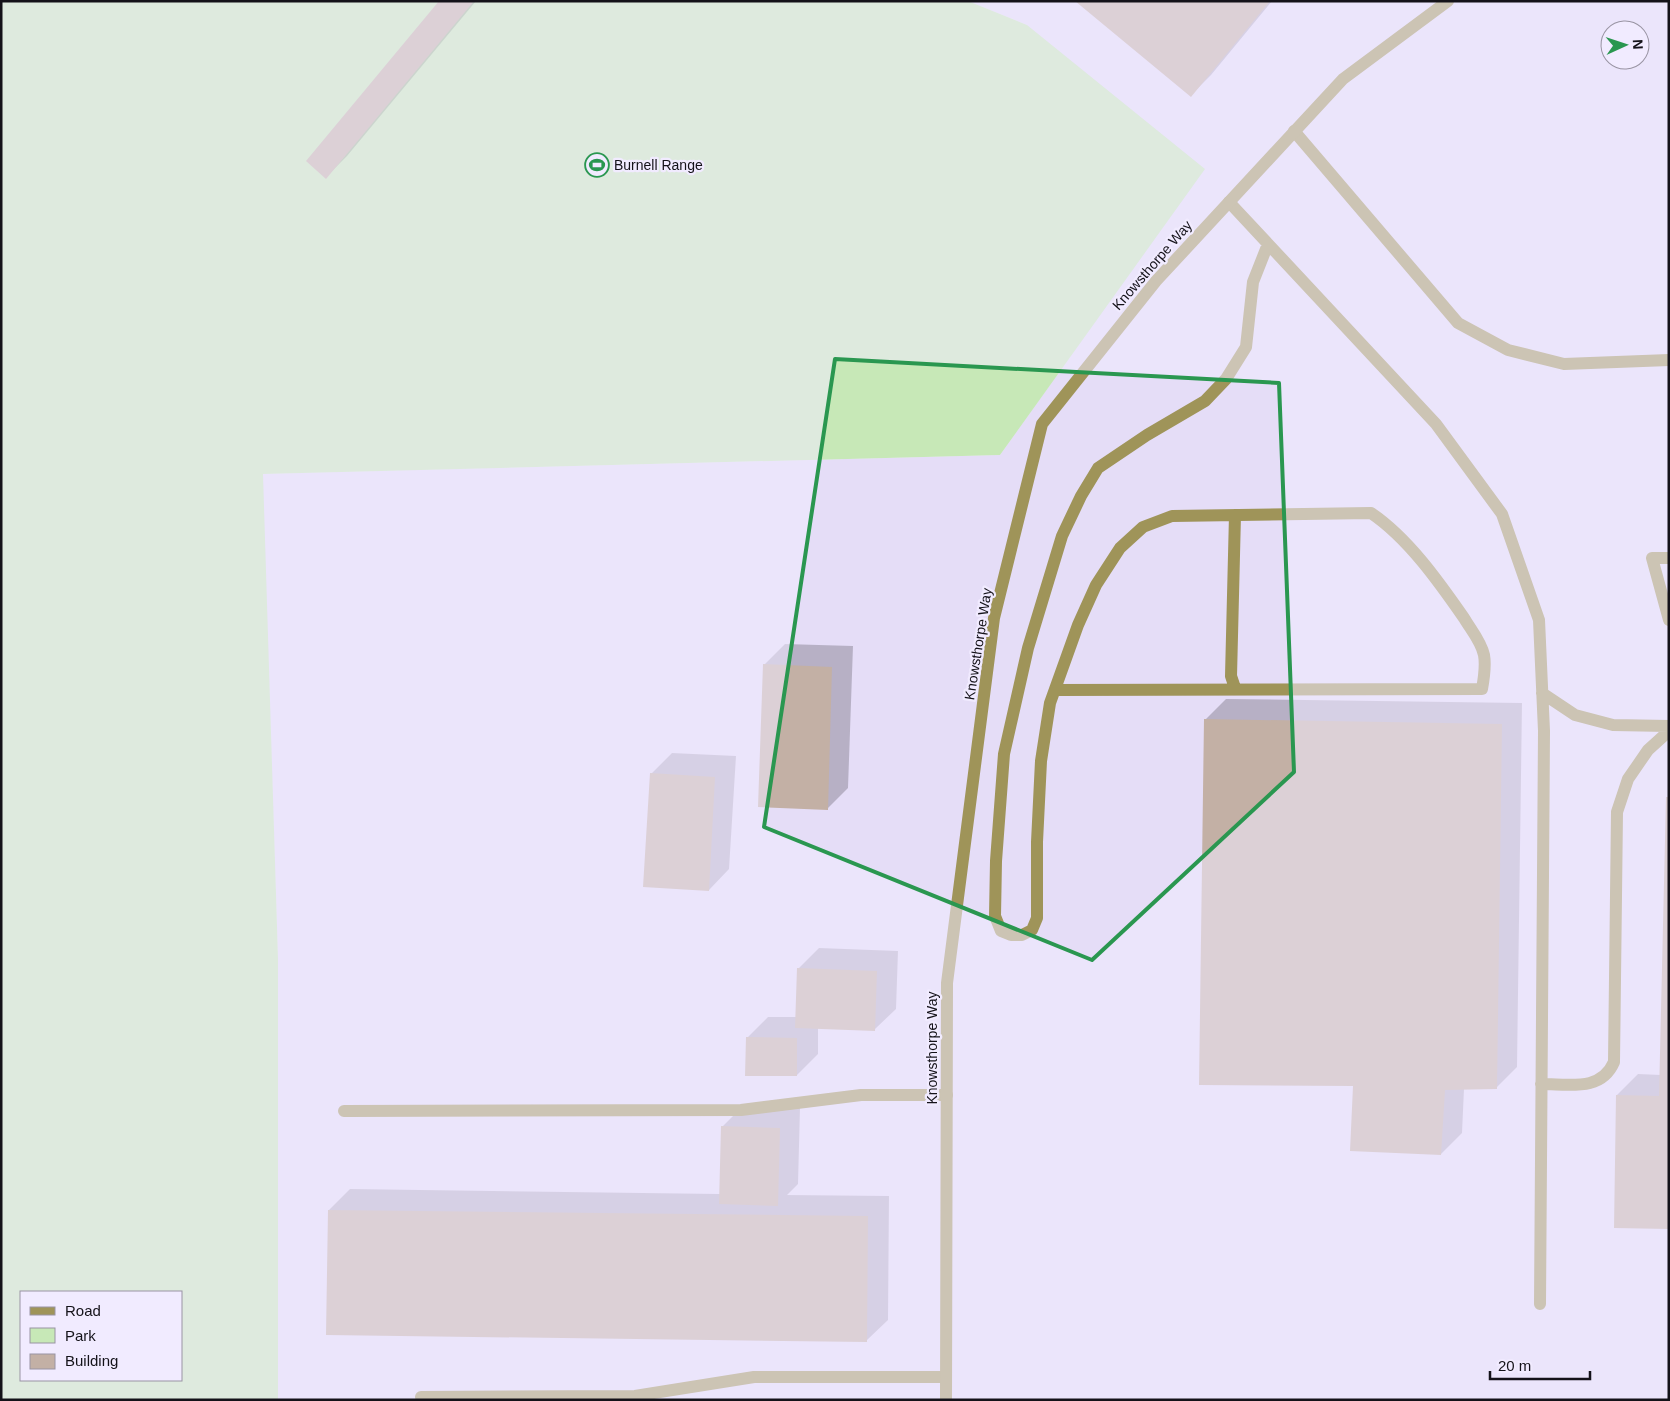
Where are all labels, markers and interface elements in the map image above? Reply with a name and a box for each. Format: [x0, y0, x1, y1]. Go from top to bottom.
north arrow [1600, 20, 1650, 70]
text: N [1630, 39, 1646, 50]
sports icon: Burnell Range [584, 152, 610, 178]
place label: Burnell Range [614, 157, 703, 173]
street label: Knowsthorpe Way [1109, 217, 1195, 313]
street label: Knowsthorpe Way [961, 587, 995, 701]
street label: Knowsthorpe Way [924, 991, 940, 1105]
legend [20, 1291, 182, 1381]
text: Road [65, 1302, 101, 1319]
text: Park [65, 1327, 96, 1344]
scale bar [1490, 1348, 1590, 1380]
text: Building [65, 1352, 118, 1369]
text: 20 m [1498, 1357, 1531, 1374]

